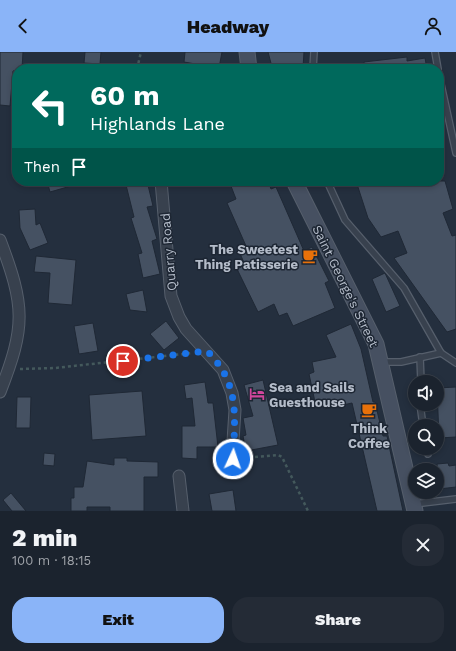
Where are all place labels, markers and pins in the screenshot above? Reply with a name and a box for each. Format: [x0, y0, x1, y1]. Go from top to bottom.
place label: The Sweetest Thing Patisserie [195, 242, 298, 272]
cafe icon: The Sweetest Thing Patisserie [301, 247, 319, 265]
pin [106, 344, 140, 378]
place label: Sea and Sails Guesthouse [269, 380, 354, 410]
hotel icon: Sea and Sails Guesthouse [248, 385, 266, 403]
cafe icon: Think Coffee [360, 401, 378, 419]
place label: Think Coffee [348, 421, 391, 451]

